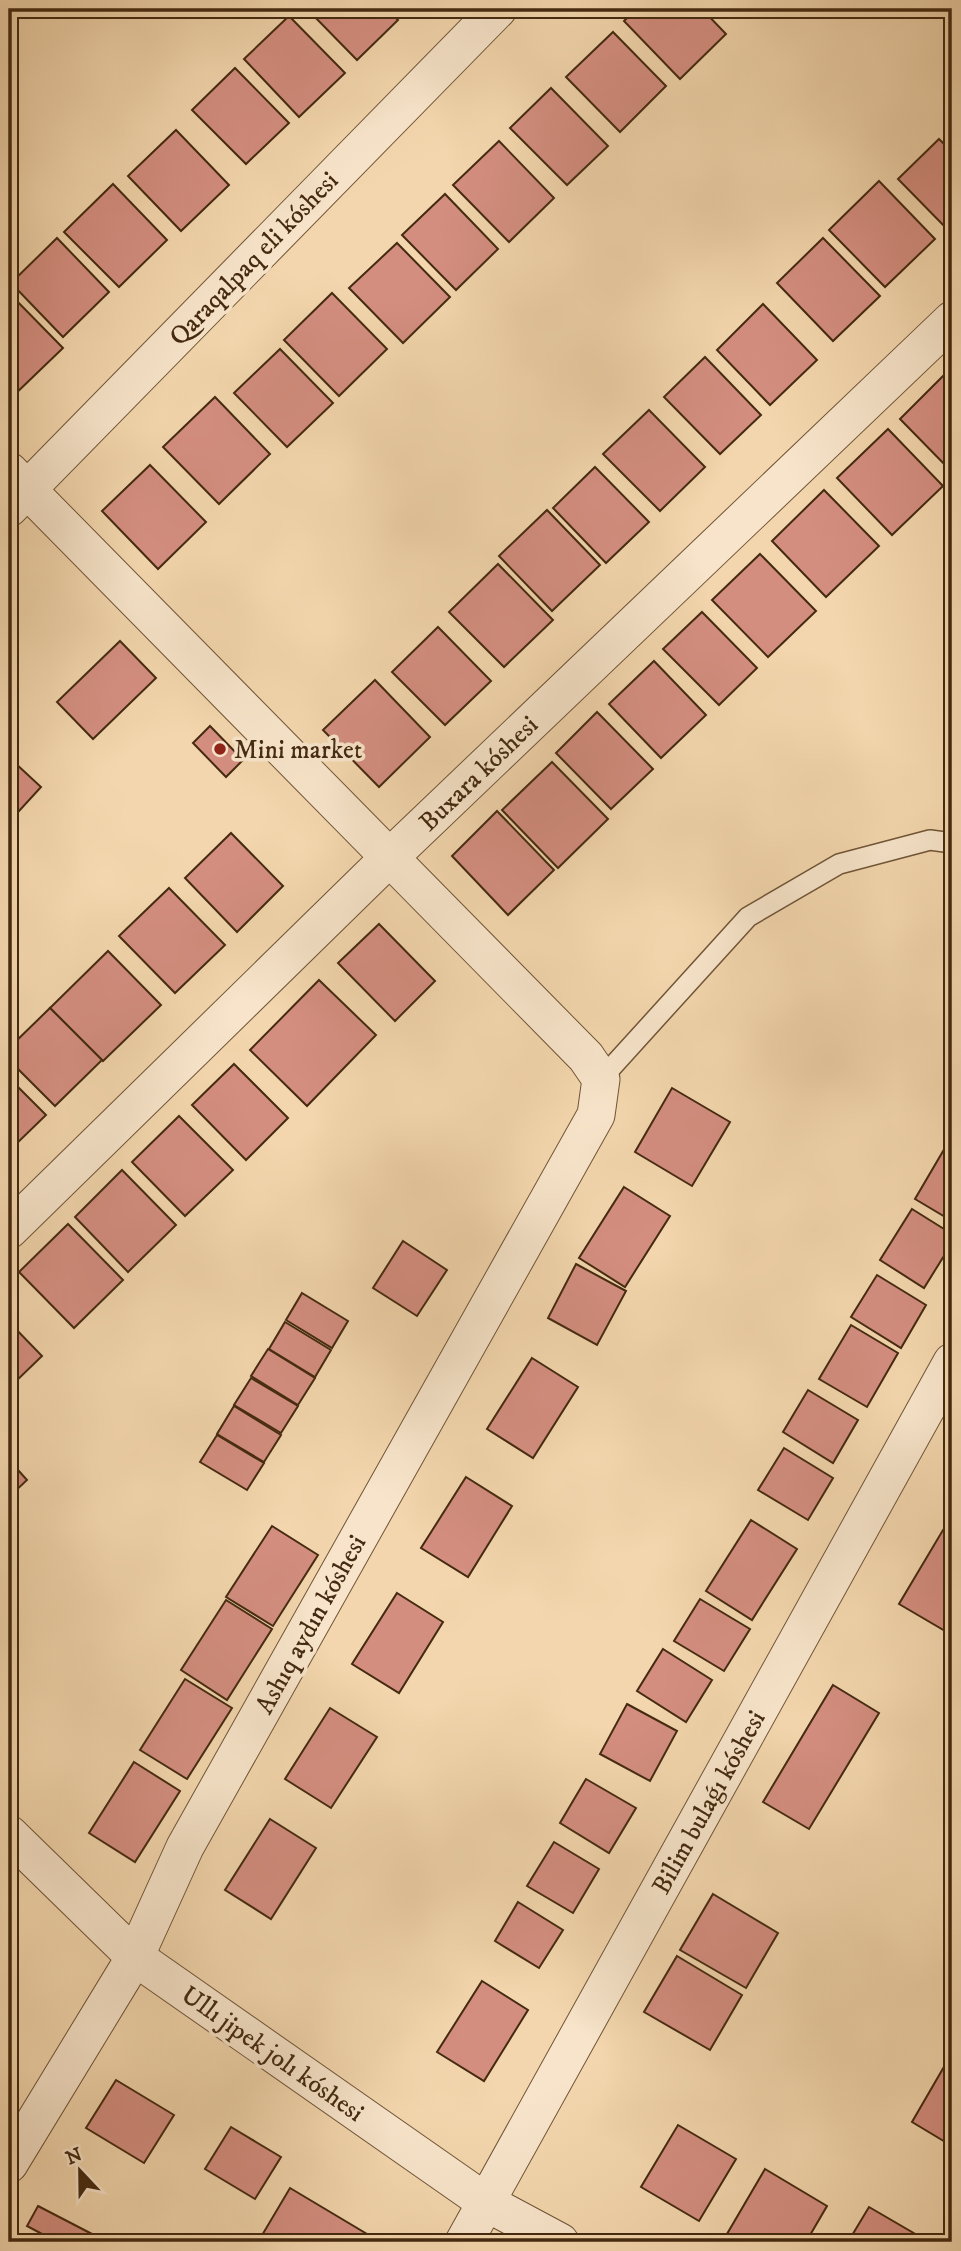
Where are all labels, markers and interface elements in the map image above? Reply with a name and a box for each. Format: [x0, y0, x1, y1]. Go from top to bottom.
street label: Qaraqalpaq eli kóshesi [162, 165, 346, 353]
street label: Buxara kóshesi [413, 709, 545, 839]
place label: Mini market [234, 734, 362, 767]
marker: Mini market [212, 741, 228, 757]
street label: Ashıq aydın kóshesi [248, 1529, 374, 1720]
street label: Bilim bulaǵı kóshesi [645, 1705, 773, 1900]
street label: Ullı jipek jolı kóshesi [174, 1979, 370, 2130]
north arrow [46, 2136, 116, 2206]
text: N [63, 2143, 86, 2170]

